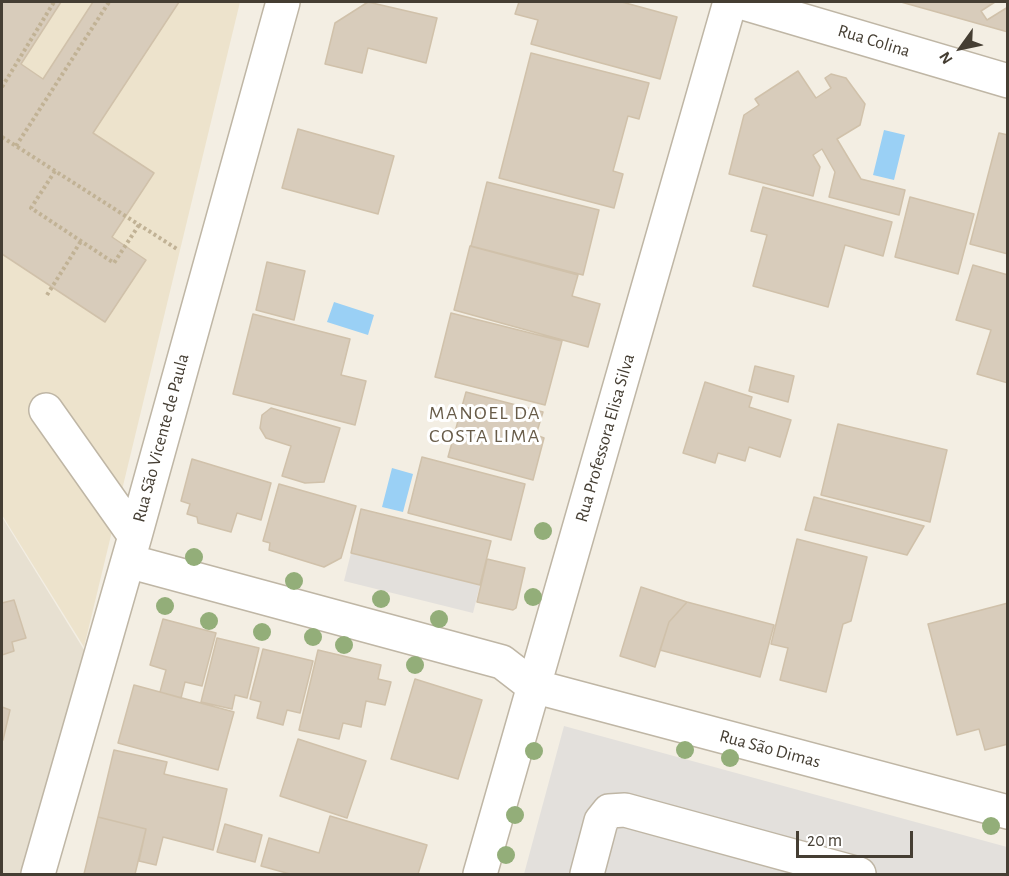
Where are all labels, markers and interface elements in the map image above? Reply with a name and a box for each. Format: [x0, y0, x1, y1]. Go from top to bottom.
north arrow [931, 18, 991, 78]
street label: Rua Colina [835, 20, 913, 62]
text: N [936, 49, 956, 67]
street label: Rua São Vicente de Paula [128, 351, 194, 525]
street label: Rua Professora Elisa Silva [571, 351, 639, 525]
district label: MANOEL DA COSTA LIMA [429, 401, 541, 448]
street label: Rua São Dimas [717, 725, 823, 773]
scale bar [799, 819, 916, 857]
text: 20 m [807, 832, 842, 850]

